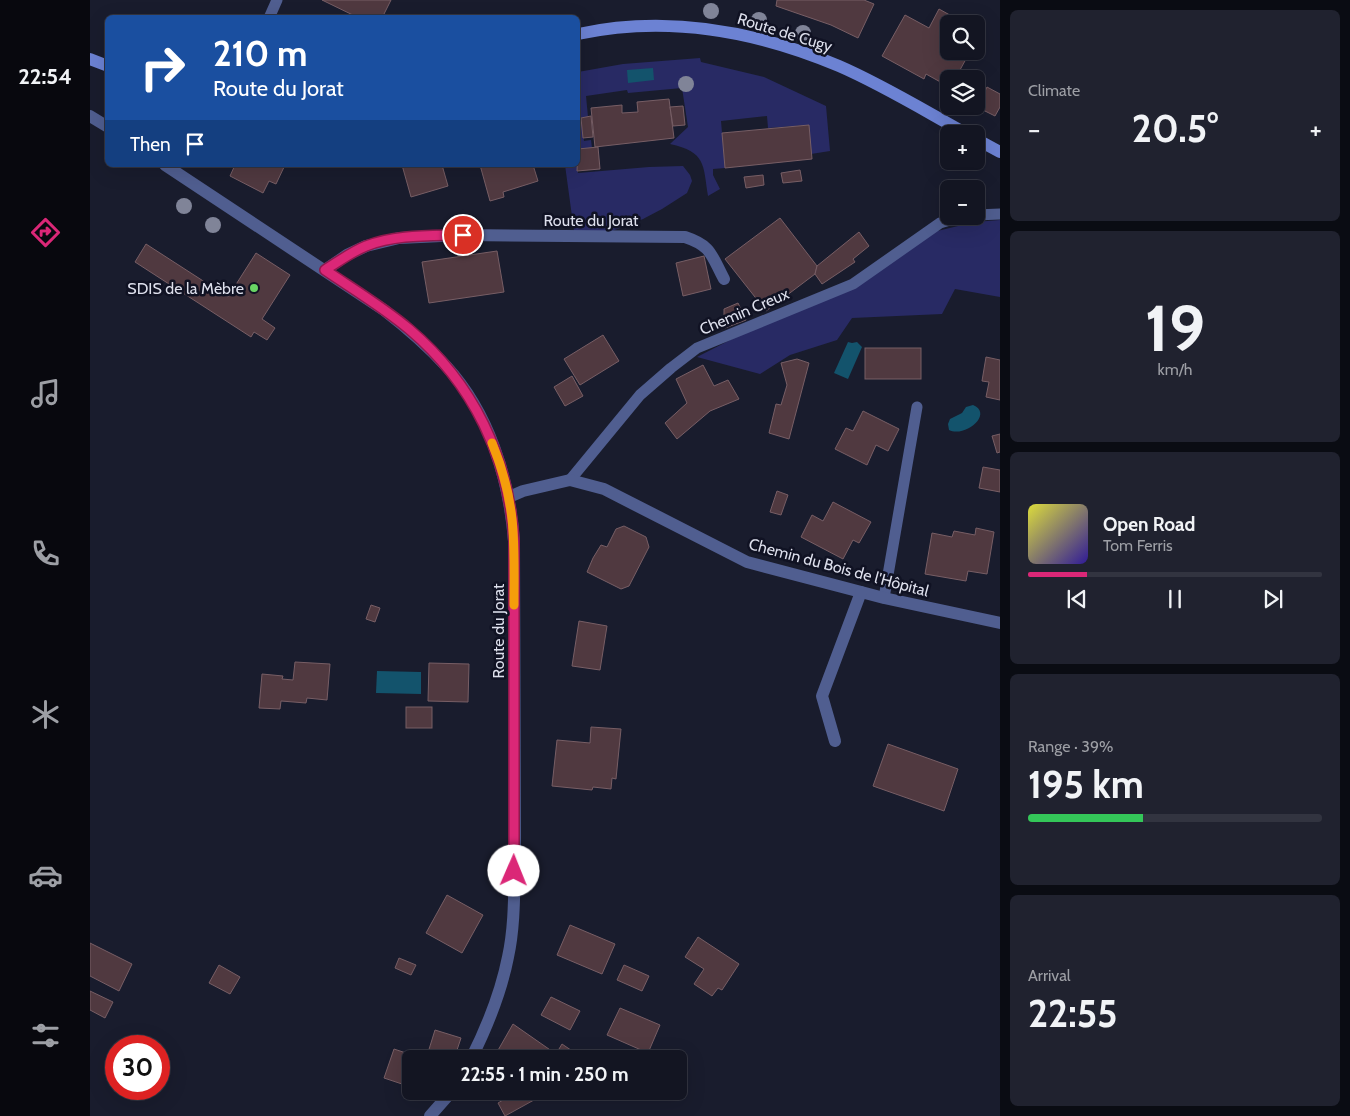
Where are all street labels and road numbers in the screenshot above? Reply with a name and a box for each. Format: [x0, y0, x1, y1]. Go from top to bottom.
street label: Route de Cugy [735, 9, 835, 56]
street label: Route du Jorat [543, 211, 639, 230]
street label: Chemin Creux [697, 284, 792, 339]
street label: Chemin du Bois de l'Hôpital [747, 534, 931, 601]
street label: Route du Jorat [489, 583, 508, 679]

